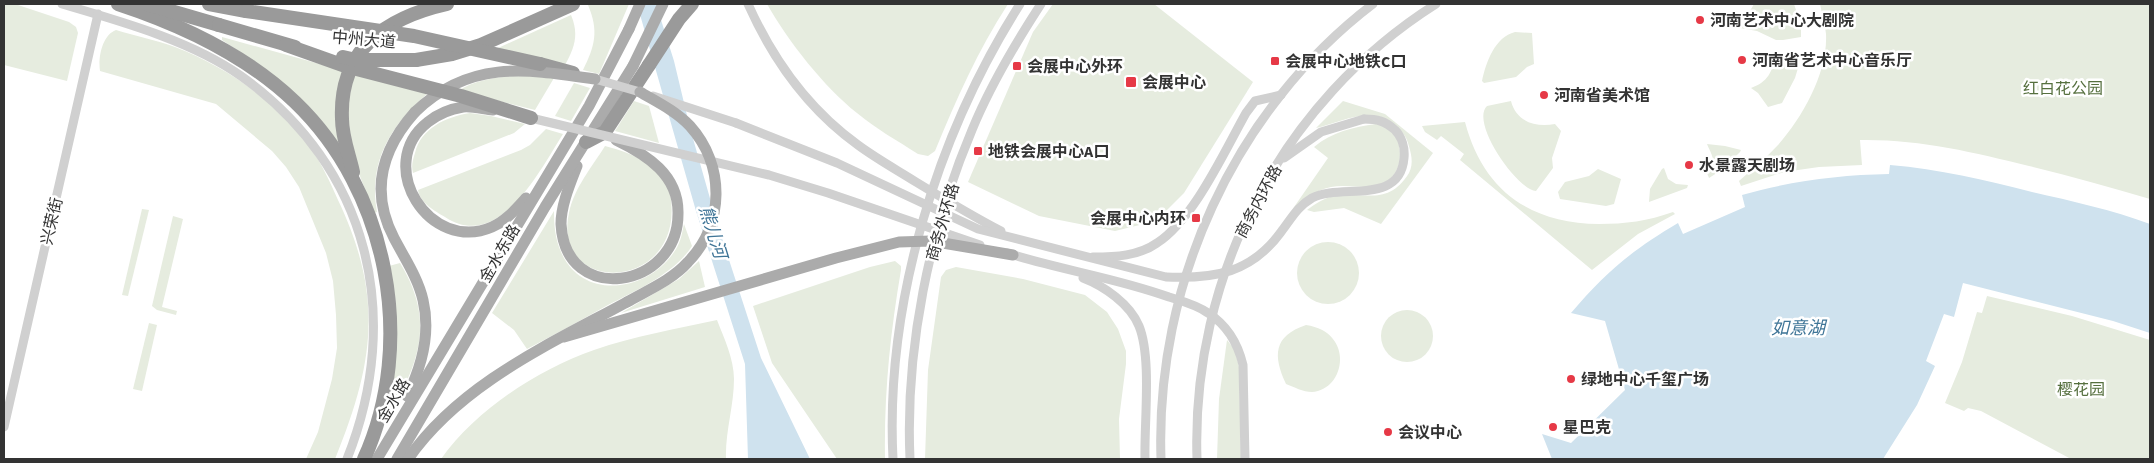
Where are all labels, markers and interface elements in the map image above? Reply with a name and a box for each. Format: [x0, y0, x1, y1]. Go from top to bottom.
place label: 河南艺术中心大剧院 [1710, 10, 1854, 32]
marker: 河南艺术中心大剧院 [1694, 14, 1706, 26]
street label: 中州大道 [331, 26, 397, 54]
place label: 河南省艺术中心音乐厅 [1752, 50, 1912, 72]
place label: 会展中心地铁C口 [1285, 51, 1406, 73]
marker: 河南省艺术中心音乐厅 [1736, 54, 1748, 66]
marker: 会展中心地铁C口 [1269, 55, 1281, 67]
place label: 会展中心外环 [1027, 56, 1123, 78]
marker: 会展中心外环 [1011, 60, 1023, 72]
place label: 会展中心 [1142, 72, 1206, 94]
marker: 会展中心 [1124, 75, 1138, 89]
park label: 红白花公园 [2023, 78, 2103, 100]
place label: 河南省美术馆 [1554, 85, 1650, 107]
marker: 河南省美术馆 [1538, 89, 1550, 101]
place label: 地铁会展中心A口 [988, 141, 1109, 163]
marker: 地铁会展中心A口 [972, 145, 984, 157]
place label: 水景露天剧场 [1699, 155, 1795, 177]
marker: 水景露天剧场 [1683, 159, 1695, 171]
street label: 商务内环路 [1230, 161, 1287, 242]
street label: 商务外环路 [921, 181, 965, 264]
street label: 兴荣街 [36, 195, 68, 247]
water label: 熊儿河 [693, 203, 733, 264]
place label: 会展中心内环 [1090, 208, 1186, 230]
marker: 会展中心内环 [1190, 212, 1202, 224]
street label: 金水东路 [474, 220, 525, 287]
water label: 如意湖 [1771, 316, 1828, 341]
place label: 绿地中心千玺广场 [1581, 369, 1709, 391]
marker: 绿地中心千玺广场 [1565, 373, 1577, 385]
street label: 金水路 [372, 374, 416, 427]
park label: 樱花园 [2057, 379, 2105, 401]
place label: 星巴克 [1563, 417, 1611, 439]
marker: 星巴克 [1547, 421, 1559, 433]
place label: 会议中心 [1398, 422, 1462, 444]
marker: 会议中心 [1382, 426, 1394, 438]

